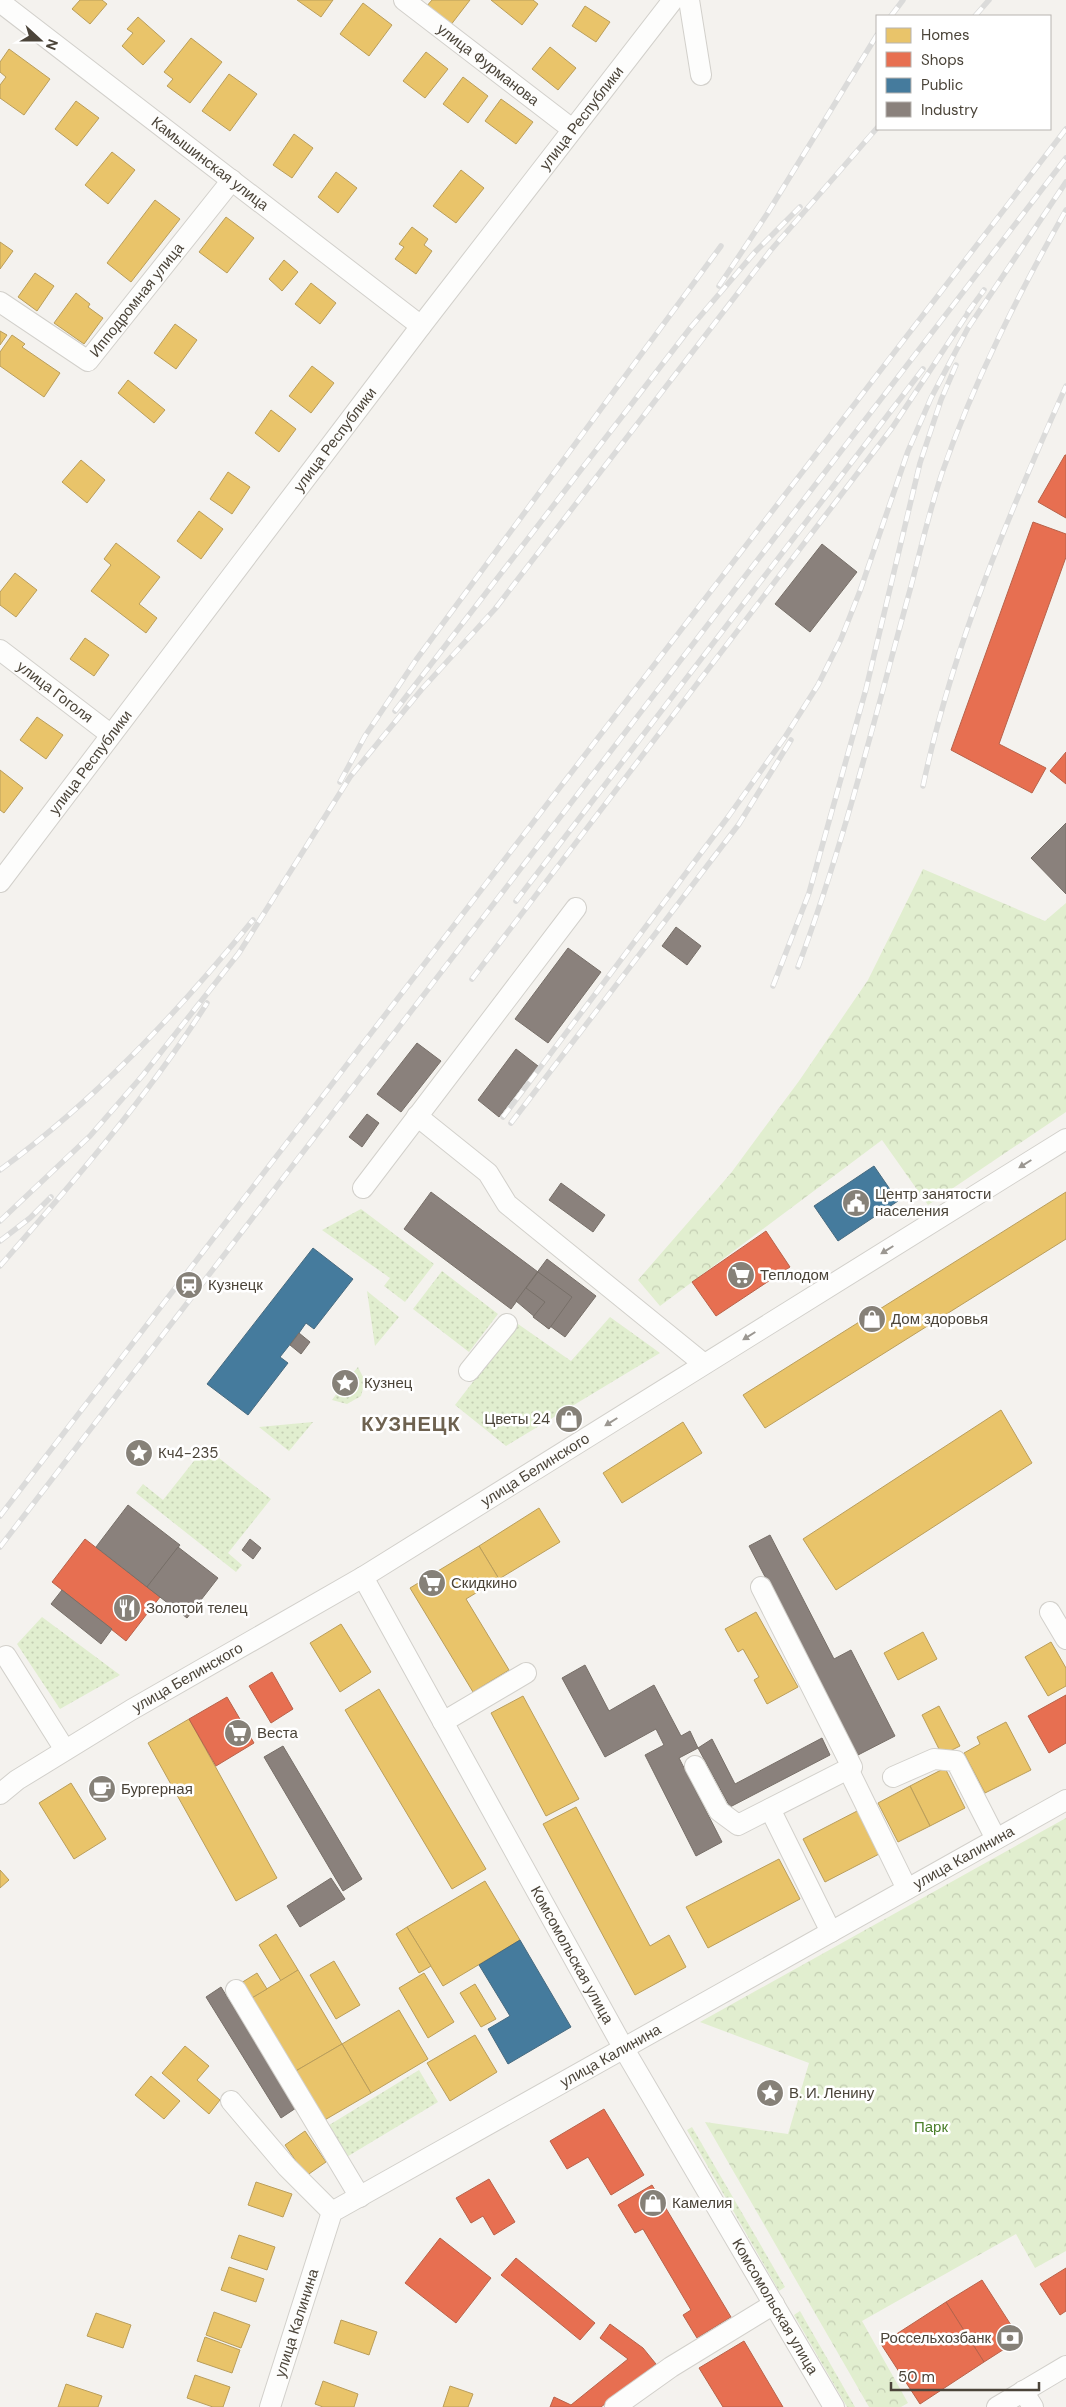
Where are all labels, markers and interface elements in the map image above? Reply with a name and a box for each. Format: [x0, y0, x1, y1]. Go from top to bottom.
north arrow [15, 15, 65, 65]
legend [876, 15, 1051, 130]
street label: улица Фурманова [433, 19, 544, 111]
text: Homes [921, 25, 970, 45]
text: N [42, 37, 62, 53]
text: Shops [921, 50, 964, 70]
street label: улица Республики [535, 62, 628, 174]
text: Public [921, 75, 963, 95]
text: Industry [921, 100, 979, 120]
street label: Камышинская улица [147, 112, 273, 216]
street label: Ипподромная улица [85, 238, 189, 361]
street label: улица Республики [289, 383, 381, 496]
street label: улица Гоголя [13, 656, 97, 727]
street label: улица Республики [44, 706, 137, 819]
one-way arrow [1018, 1160, 1031, 1169]
place label: Центр занятости населения [875, 1184, 991, 1221]
public building icon: Центр занятости населения [841, 1188, 871, 1218]
one-way arrow [880, 1246, 893, 1255]
supermarket icon: Теплодом [726, 1260, 756, 1290]
place label: Теплодом [760, 1265, 829, 1285]
station icon: Кузнецк [174, 1270, 204, 1300]
place label: Кузнецк [208, 1275, 263, 1295]
shop icon: Дом здоровья [857, 1304, 887, 1334]
place label: Дом здоровья [891, 1309, 988, 1329]
one-way arrow [742, 1332, 755, 1341]
place icon: Кузнец [330, 1368, 360, 1398]
place label: Кузнец [364, 1373, 413, 1393]
shop icon: Цветы 24 [554, 1404, 584, 1434]
place label: Цветы 24 [484, 1409, 550, 1429]
district label: КУЗНЕЦК [361, 1411, 461, 1437]
one-way arrow [604, 1418, 617, 1427]
street label: улица Белинского [477, 1428, 593, 1511]
place icon: Кч4-235 [124, 1438, 154, 1468]
place label: Кч4-235 [158, 1443, 218, 1463]
supermarket icon: Скидкино [417, 1568, 447, 1598]
place label: Скидкино [451, 1573, 517, 1593]
restaurant icon: Золотой телец [112, 1593, 142, 1623]
place label: Золотой телец [146, 1598, 248, 1618]
street label: улица Белинского [129, 1638, 247, 1717]
supermarket icon: Веста [223, 1718, 253, 1748]
place label: Веста [257, 1723, 299, 1743]
cafe icon: Бургерная [87, 1774, 117, 1804]
place label: Бургерная [121, 1779, 193, 1799]
street label: улица Калинина [910, 1821, 1018, 1894]
street label: Комсомольская улица [526, 1883, 618, 2028]
street label: улица Калинина [556, 2019, 665, 2092]
place icon: В. И. Ленину [755, 2078, 785, 2108]
place label: В. И. Ленину [789, 2083, 875, 2103]
park label: Парк [914, 2117, 948, 2137]
shop icon: Камелия [638, 2188, 668, 2218]
place label: Камелия [672, 2193, 733, 2213]
street label: Комсомольская улица [727, 2235, 823, 2379]
street label: улица Калинина [270, 2266, 323, 2380]
bank icon: Россельхозбанк [995, 2323, 1025, 2353]
place label: Россельхозбанк [880, 2328, 991, 2348]
scale bar [891, 2360, 1038, 2392]
text: 50 m [898, 2367, 935, 2387]

